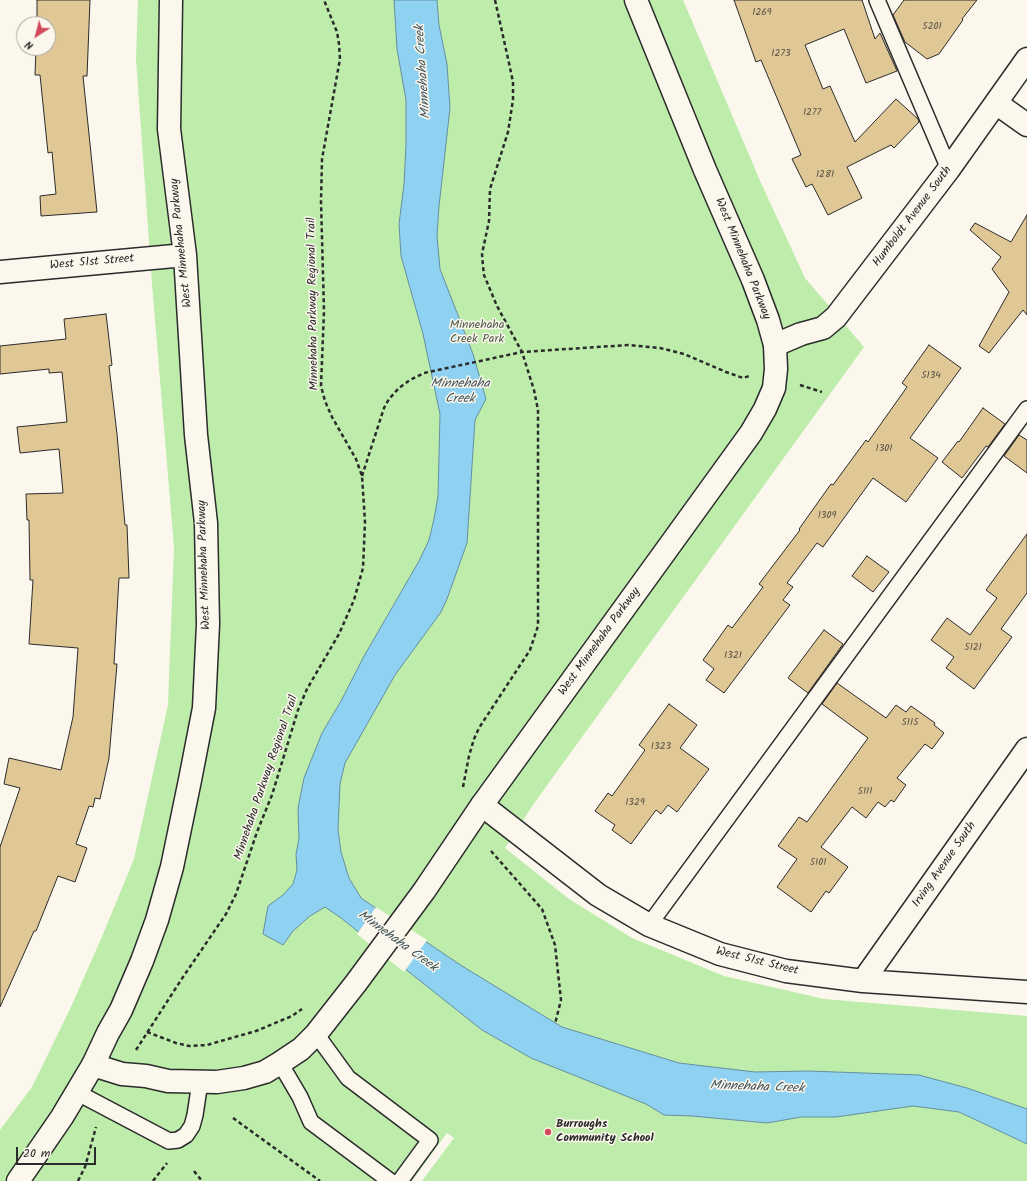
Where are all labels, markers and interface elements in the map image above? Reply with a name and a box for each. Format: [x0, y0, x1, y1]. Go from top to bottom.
house number: 1269 [752, 7, 772, 19]
north arrow [16, 16, 56, 56]
house number: 5201 [922, 21, 942, 33]
water label: Minnehaha Creek [413, 24, 435, 120]
text: N [21, 36, 38, 54]
house number: 1273 [771, 48, 791, 60]
house number: 1277 [803, 107, 821, 119]
street label: Humboldt Avenue South [870, 164, 956, 270]
house number: 1281 [816, 169, 834, 181]
street label: West Minnehaha Parkway [168, 178, 196, 308]
street label: West Minnehaha Parkway [711, 196, 773, 322]
street label: Minnehaha Parkway Regional Trail [305, 217, 323, 391]
street label: West 51st Street [49, 252, 135, 274]
park label: Minnehaha Creek Park [450, 319, 504, 347]
house number: 5134 [921, 370, 941, 382]
water label: Minnehaha Creek [430, 377, 490, 408]
house number: 1301 [876, 443, 892, 455]
street label: West Minnehaha Parkway [196, 500, 214, 630]
house number: 1309 [818, 510, 836, 522]
street label: West Minnehaha Parkway [556, 585, 644, 699]
house number: 5121 [964, 642, 982, 654]
house number: 1321 [724, 650, 742, 662]
street label: Minnehaha Parkway Regional Trail [232, 694, 302, 862]
house number: 5115 [901, 717, 919, 729]
house number: 1323 [651, 741, 671, 753]
house number: 5111 [858, 786, 872, 798]
house number: 1329 [625, 797, 645, 809]
street label: Irving Avenue South [910, 819, 980, 911]
house number: 5101 [810, 857, 826, 869]
water label: Minnehaha Creek [354, 908, 440, 976]
street label: West 51st Street [714, 945, 800, 979]
water label: Minnehaha Creek [710, 1079, 804, 1097]
place label: Burroughs Community School [556, 1118, 654, 1146]
marker: Burroughs Community School [543, 1127, 553, 1137]
scale bar [18, 1139, 98, 1165]
text: 20 m [23, 1144, 50, 1163]

